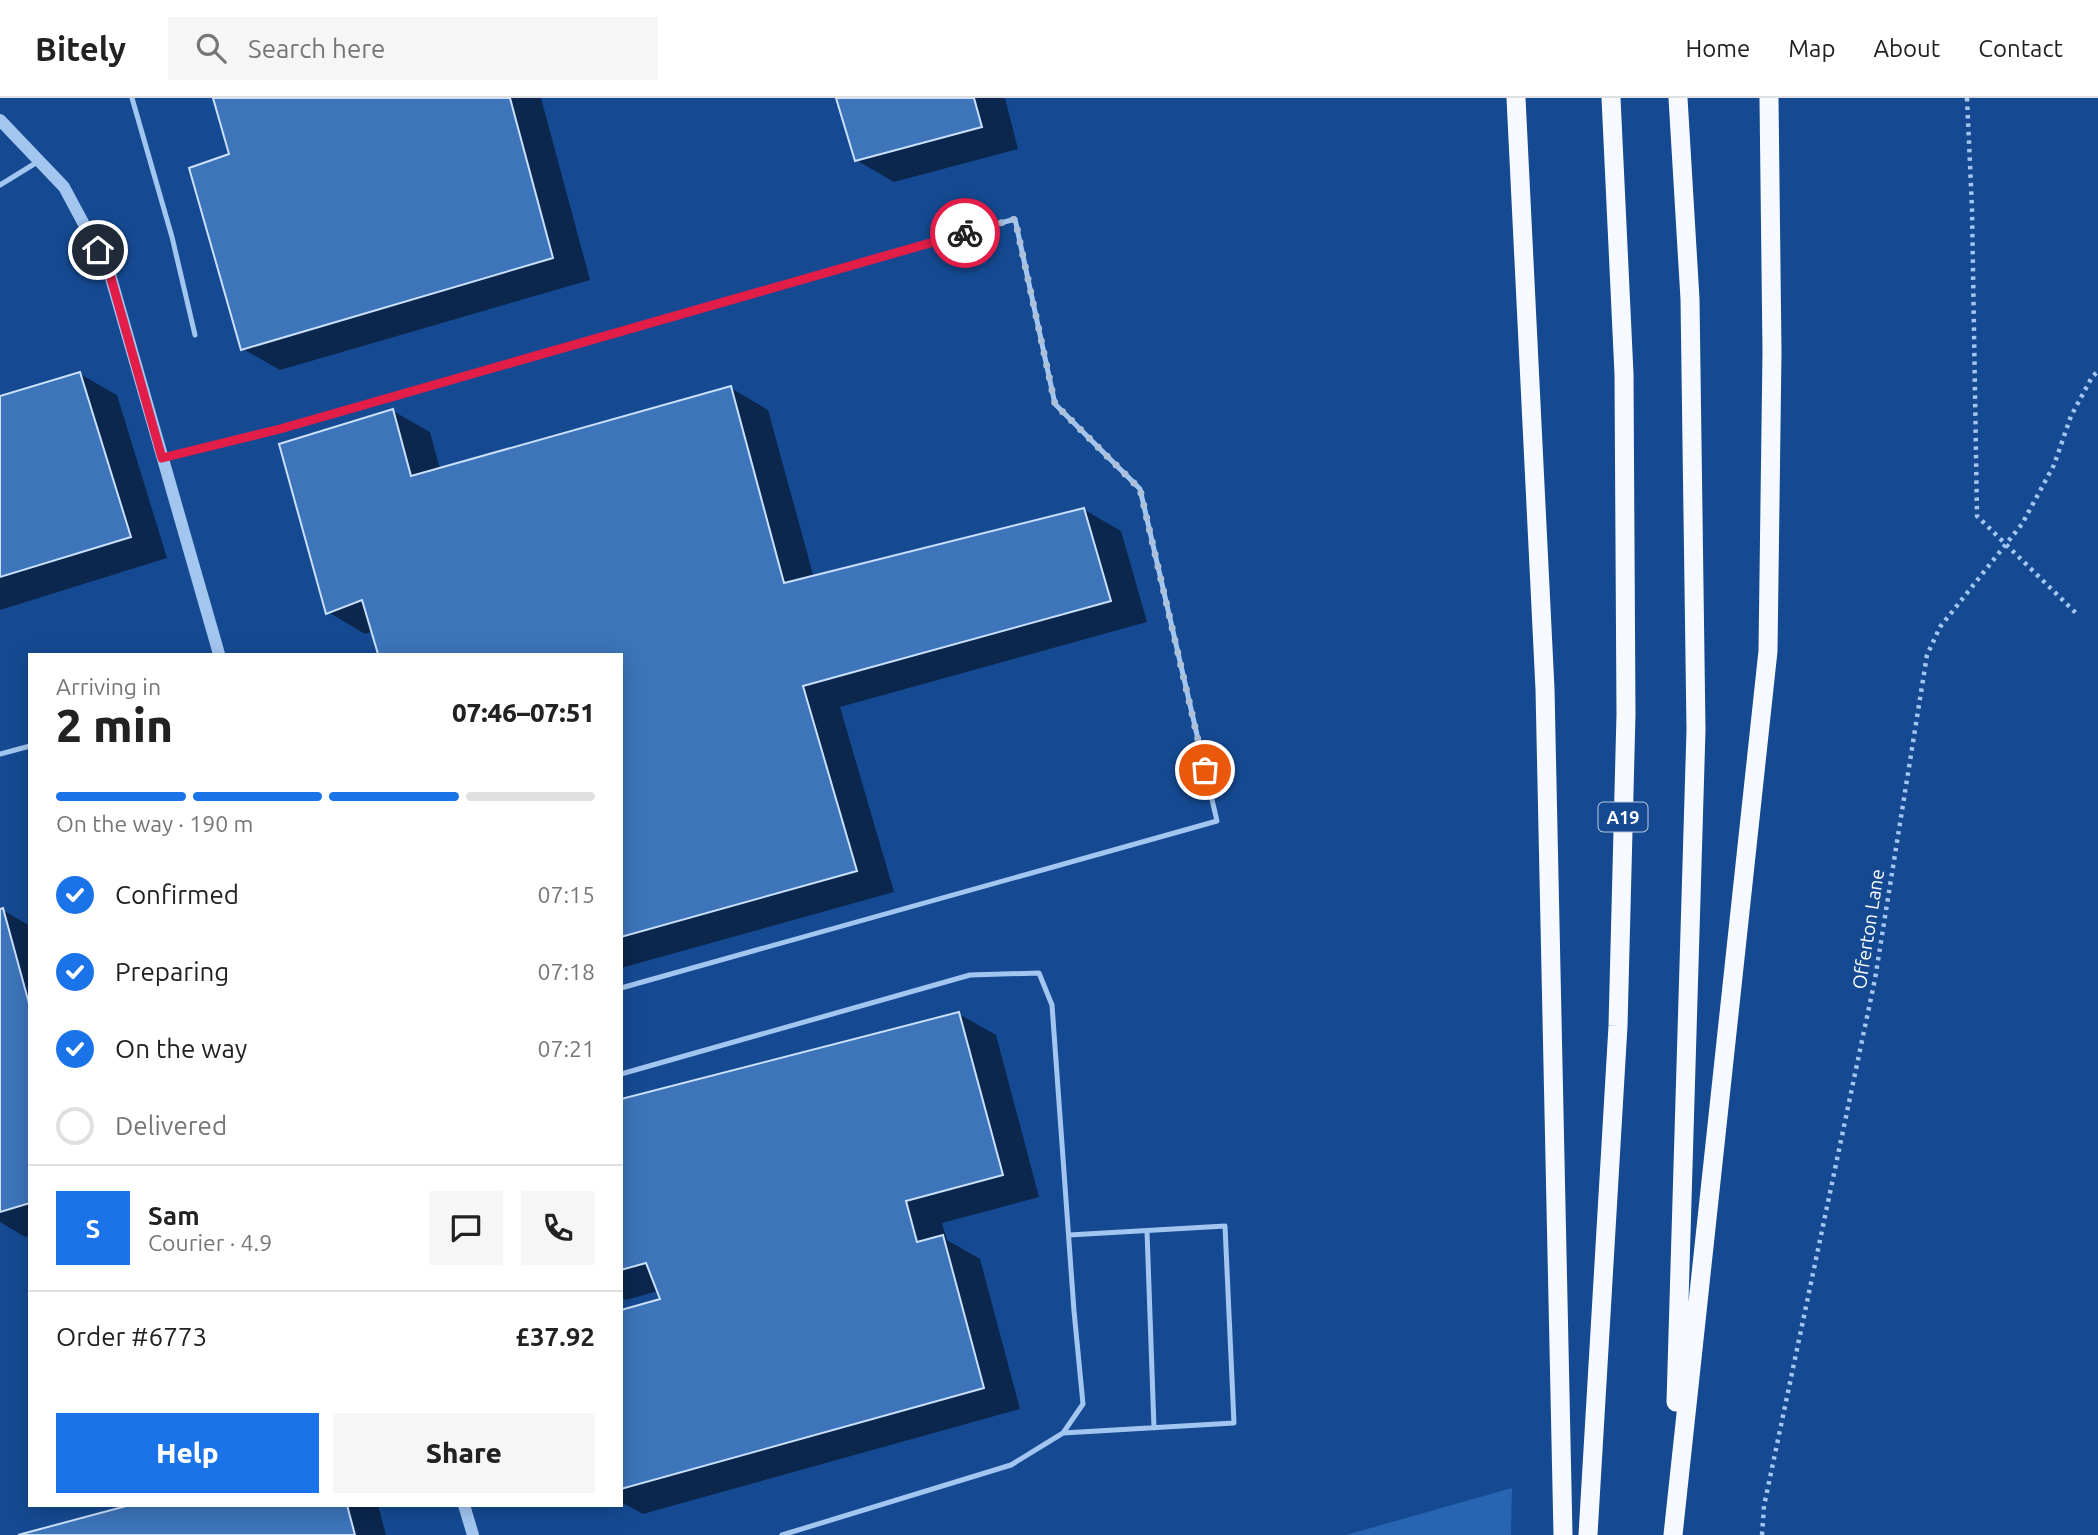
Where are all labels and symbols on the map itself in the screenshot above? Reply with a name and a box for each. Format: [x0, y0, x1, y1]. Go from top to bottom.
courier [930, 198, 1000, 268]
pin [68, 220, 128, 280]
pin [1175, 740, 1235, 800]
road number: A19 [1598, 802, 1648, 832]
street label: Offerton Lane [1848, 867, 1888, 991]

